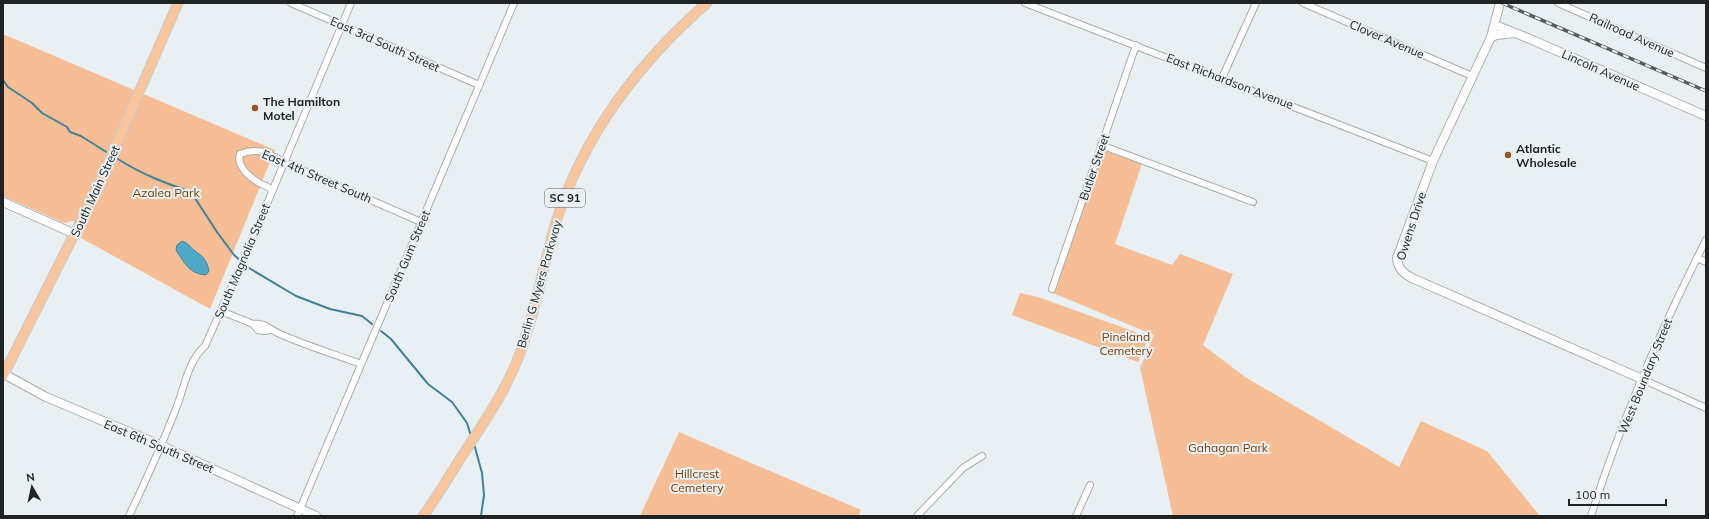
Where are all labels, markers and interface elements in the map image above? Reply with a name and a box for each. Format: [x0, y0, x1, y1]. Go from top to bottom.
street label: Railroad Avenue [1587, 10, 1677, 60]
street label: East 3rd South Street [328, 13, 442, 75]
street label: Clover Avenue [1347, 16, 1427, 62]
street label: Lincoln Avenue [1560, 46, 1642, 94]
street label: East Richardson Avenue [1164, 50, 1296, 112]
place label: The Hamilton Motel [263, 94, 340, 123]
marker: The Hamilton Motel [250, 103, 260, 113]
street label: Butler Street [1076, 132, 1112, 202]
place label: Atlantic Wholesale [1516, 141, 1577, 170]
street label: South Main Street [67, 143, 123, 239]
street label: East 4th Street South [260, 146, 374, 206]
marker: Atlantic Wholesale [1503, 150, 1513, 160]
park label: Azalea Park [132, 185, 200, 200]
road number: SC 91 [545, 189, 585, 207]
street label: Owens Drive [1393, 190, 1429, 262]
street label: South Magnolia Street [211, 201, 273, 321]
street label: South Gum Street [381, 208, 433, 304]
street label: Berlin G Myers Parkway [514, 218, 565, 350]
street label: West Boundary Street [1615, 316, 1675, 436]
park label: Pineland Cemetery [1099, 329, 1153, 358]
street label: East 6th South Street [102, 416, 216, 476]
park label: Gahagan Park [1188, 440, 1269, 455]
park label: Hillcrest Cemetery [670, 466, 724, 495]
north arrow [12, 467, 52, 507]
text: N [25, 470, 36, 485]
scale bar [1569, 481, 1666, 507]
text: 100 m [1575, 487, 1610, 502]

